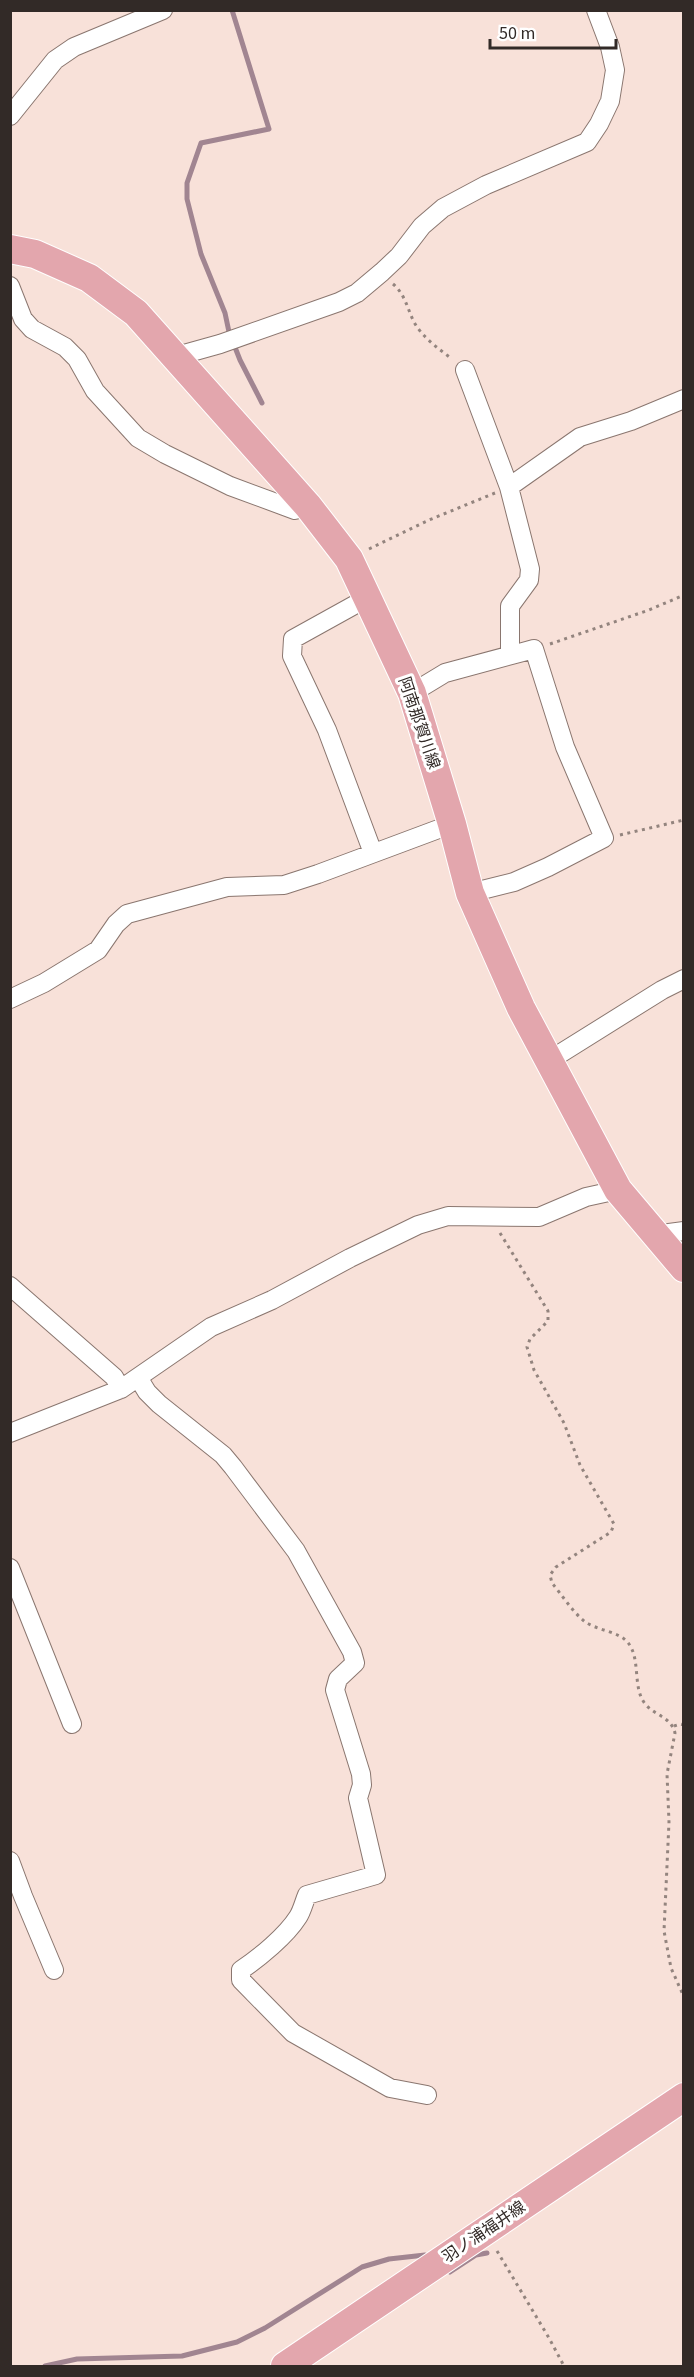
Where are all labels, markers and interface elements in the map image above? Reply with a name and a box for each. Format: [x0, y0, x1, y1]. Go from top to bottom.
scale bar [490, 12, 616, 50]
text: 50 m [499, 21, 535, 46]
street label: 阿南那賀川線 [393, 674, 445, 772]
street label: 羽ノ浦福井線 [438, 2196, 530, 2268]

